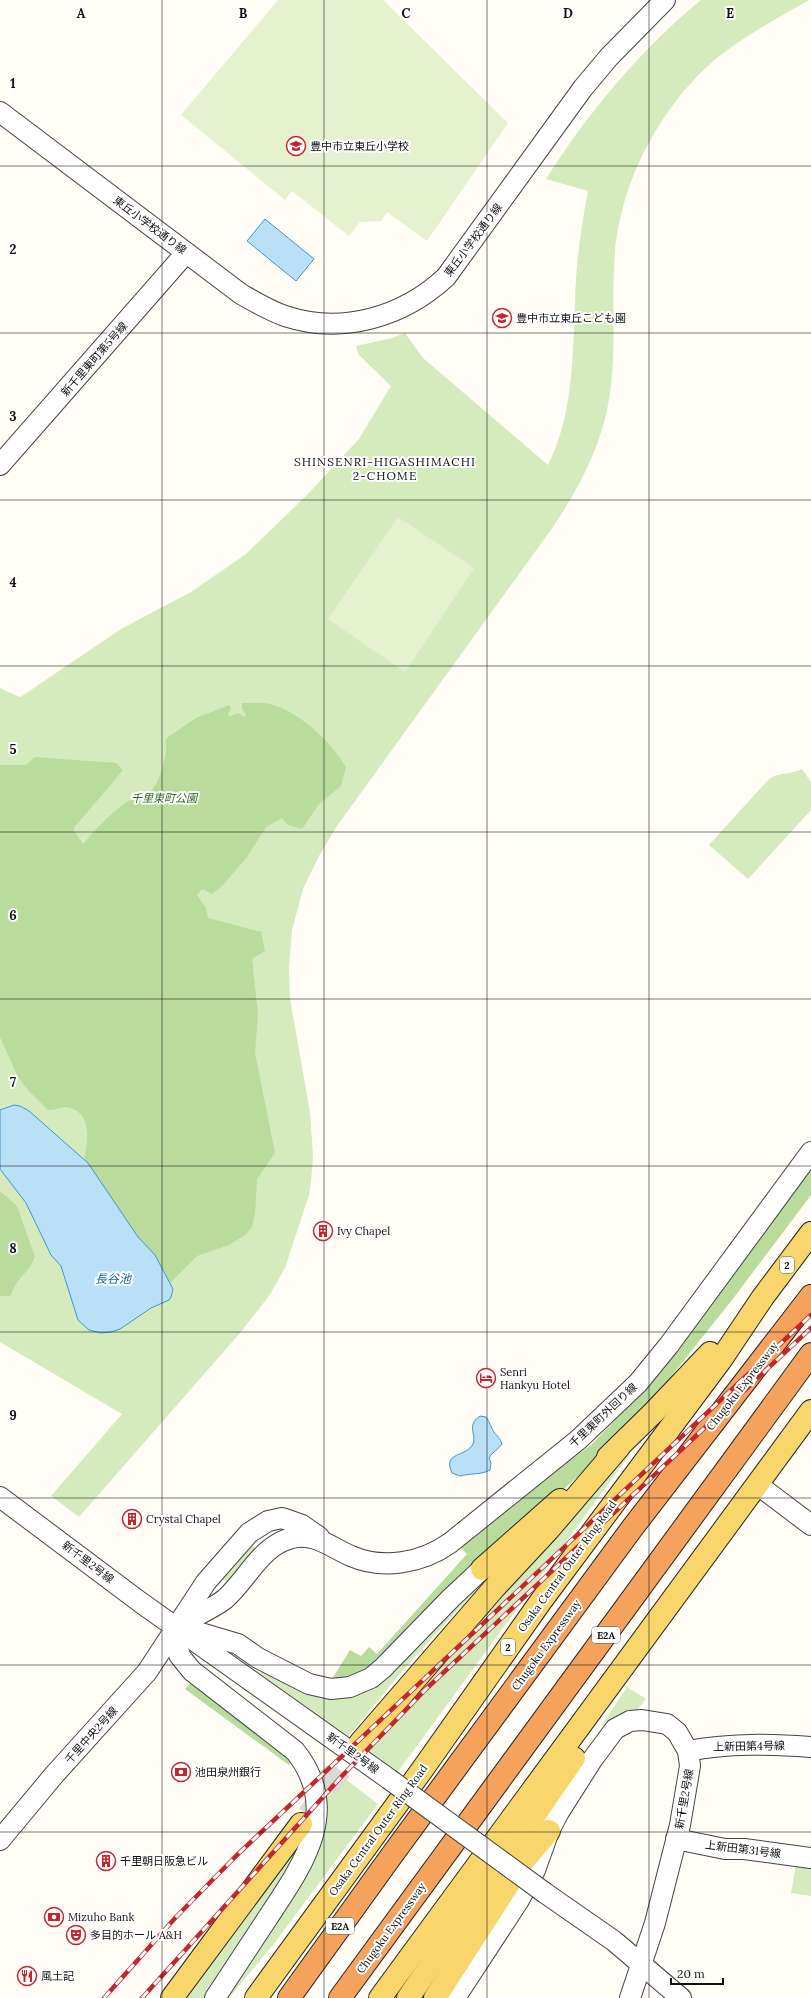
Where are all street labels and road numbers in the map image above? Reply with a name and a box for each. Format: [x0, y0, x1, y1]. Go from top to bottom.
street label: 東丘小学校通り線 [111, 193, 189, 257]
street label: 東丘小学校通り線 [441, 201, 505, 279]
street label: 新千里東町第5号線 [58, 319, 130, 399]
road number: 2 [780, 1257, 794, 1273]
street label: Chugoku Expressway [703, 1339, 781, 1433]
street label: 千里東町外回り線 [566, 1380, 640, 1450]
street label: Osaka Central Outer Ring Road [515, 1497, 620, 1634]
street label: 新千里2号線 [59, 1538, 117, 1586]
street label: Chugoku Expressway [508, 1597, 584, 1693]
road number: E2A [592, 1627, 620, 1643]
road number: 2 [501, 1639, 515, 1655]
street label: 千里中央2号線 [62, 1704, 120, 1766]
street label: 新千里2号線 [324, 1729, 382, 1777]
street label: 上新田第4号線 [713, 1738, 785, 1754]
street label: Osaka Central Outer Ring Road [326, 1761, 431, 1898]
street label: 新千里2号線 [672, 1768, 696, 1830]
street label: 上新田第31号線 [704, 1837, 782, 1861]
street label: Chugoku Expressway [353, 1880, 429, 1976]
road number: E2A [326, 1918, 354, 1934]

